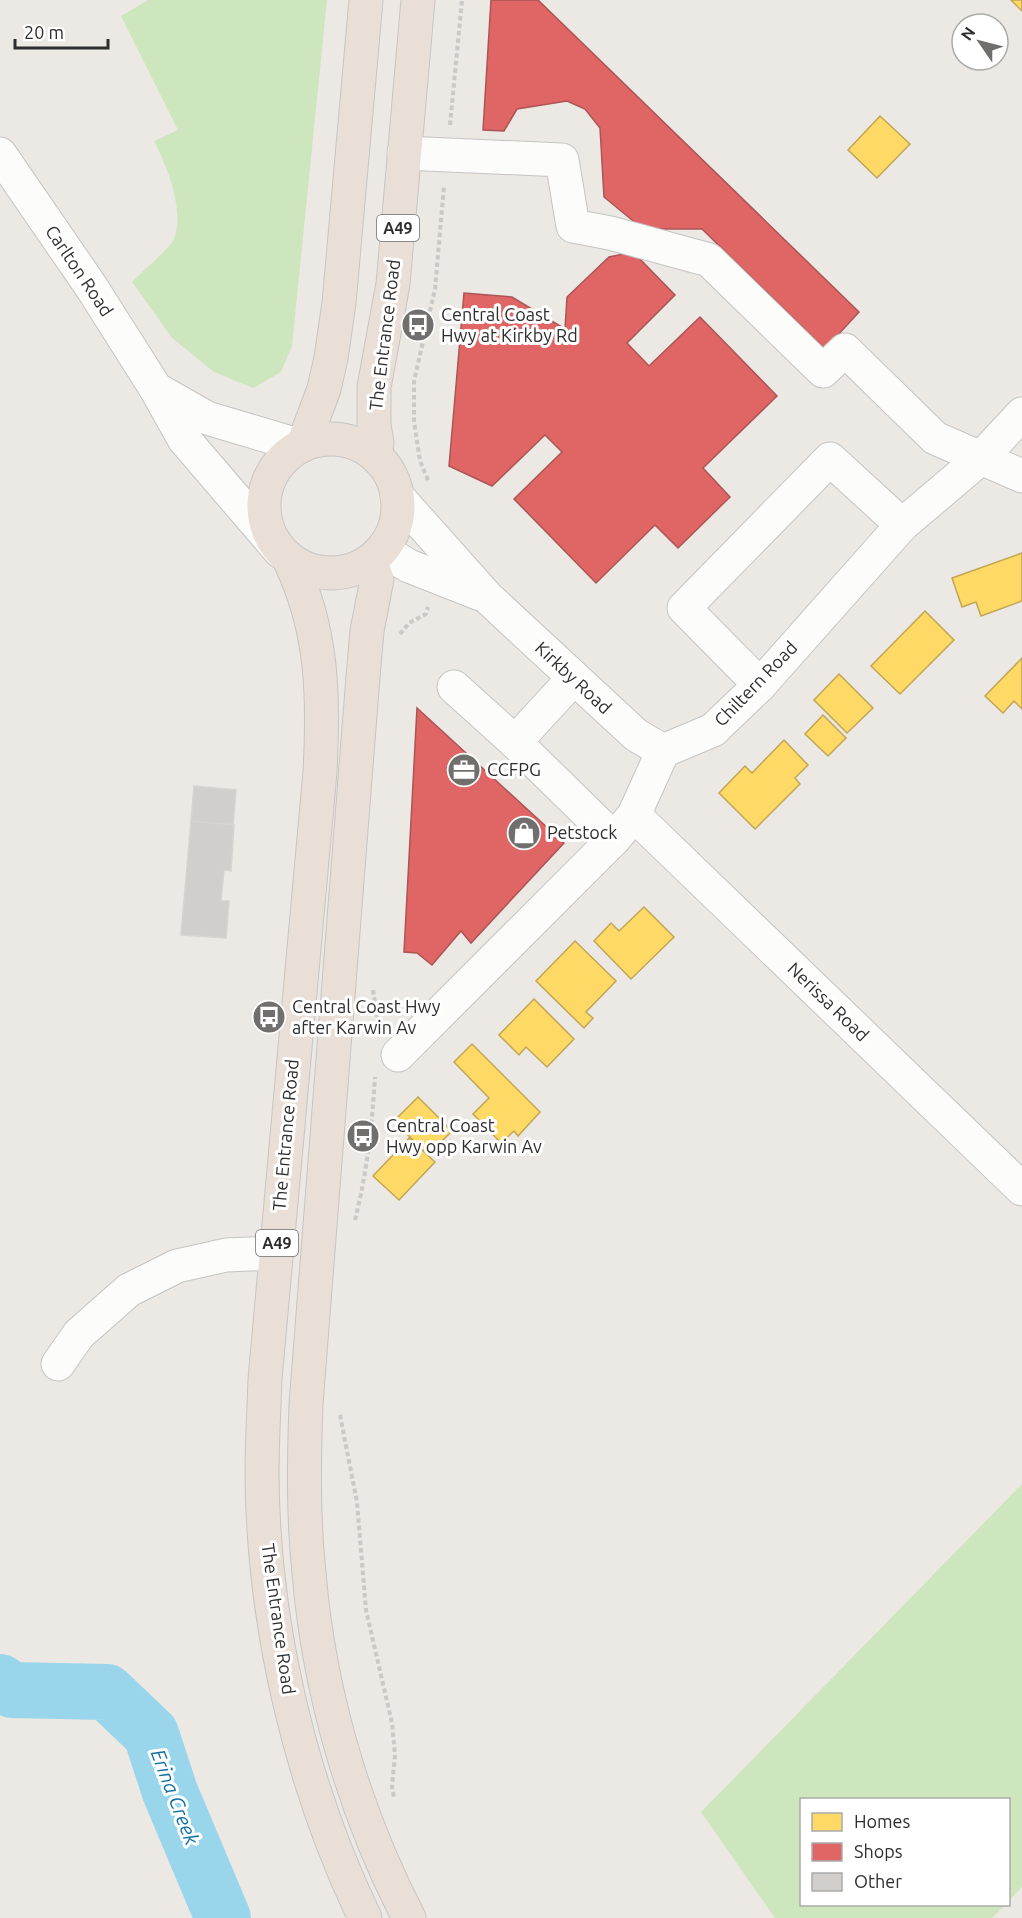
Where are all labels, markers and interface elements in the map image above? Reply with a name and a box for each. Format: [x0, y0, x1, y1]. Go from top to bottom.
scale bar [15, 12, 108, 50]
north arrow [950, 12, 1010, 72]
text: 20 m [24, 22, 64, 42]
text: N [957, 23, 979, 43]
road number: A49 [377, 215, 419, 241]
street label: Carlton Road [42, 221, 118, 320]
street label: The Entrance Road [365, 258, 403, 412]
place label: Central Coast Hwy at Kirkby Rd [441, 304, 578, 345]
bus stop icon: Central Coast Hwy at Kirkby Rd [400, 307, 436, 343]
street label: Kirkby Road [532, 637, 616, 717]
street label: Chiltern Road [710, 637, 801, 730]
office icon: CCFPG [446, 752, 482, 788]
place label: CCFPG [487, 759, 541, 779]
shop icon: Petstock [506, 815, 542, 851]
place label: Petstock [547, 822, 617, 842]
street label: Nerissa Road [784, 958, 873, 1045]
place label: Central Coast Hwy after Karwin Av [292, 996, 441, 1037]
bus stop icon: Central Coast Hwy after Karwin Av [251, 999, 287, 1035]
street label: The Entrance Road [268, 1058, 302, 1211]
place label: Central Coast Hwy opp Karwin Av [386, 1115, 542, 1156]
bus stop icon: Central Coast Hwy opp Karwin Av [345, 1118, 381, 1154]
road number: A49 [256, 1230, 298, 1256]
street label: The Entrance Road [259, 1542, 299, 1696]
water label: Erina Creek [147, 1746, 204, 1849]
legend [800, 1798, 1010, 1906]
text: Homes [854, 1811, 911, 1831]
text: Shops [854, 1841, 903, 1861]
text: Other [854, 1871, 902, 1891]

